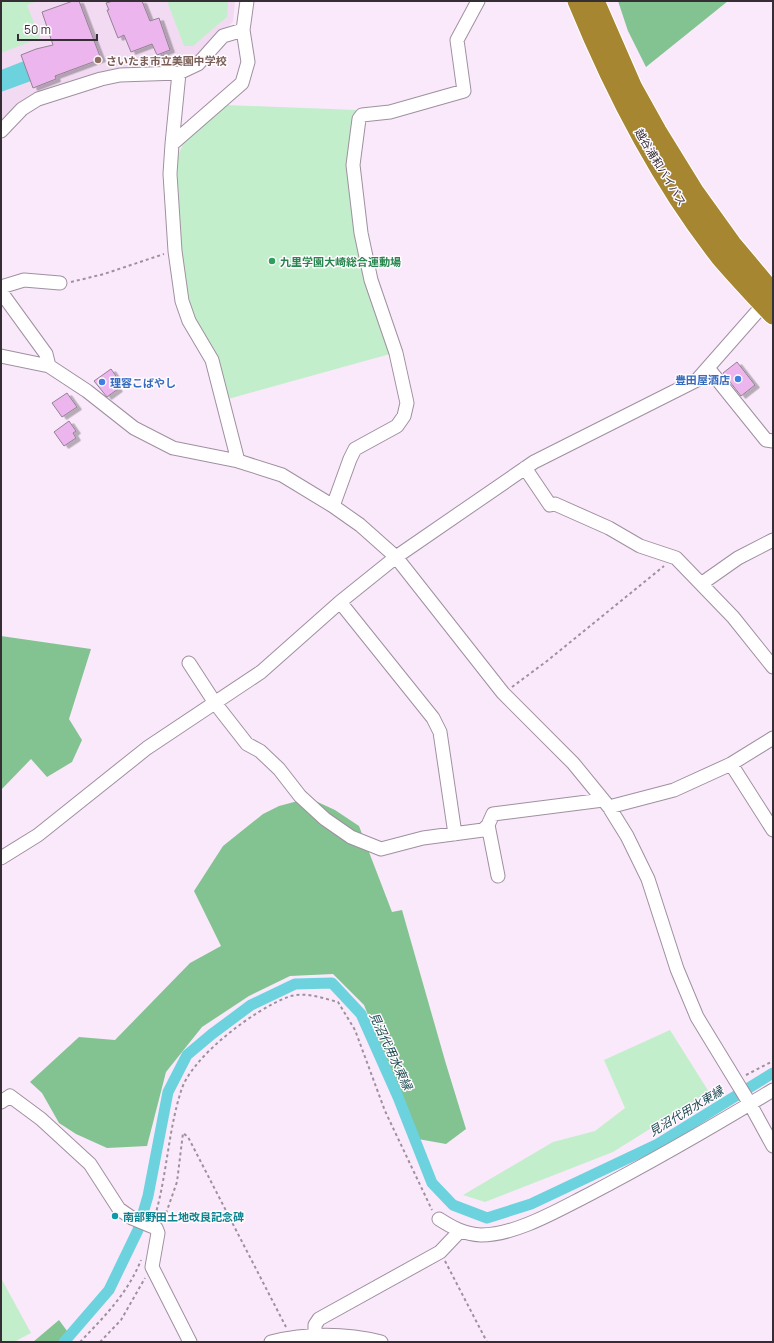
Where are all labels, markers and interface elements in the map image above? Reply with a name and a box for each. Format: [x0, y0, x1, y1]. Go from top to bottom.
scale bar [18, 16, 97, 42]
text: 50 m [24, 21, 51, 38]
place label: さいたま市立美園中学校 [106, 53, 227, 68]
marker: さいたま市立美園中学校 [93, 55, 103, 65]
street label: 越谷浦和バイパス [632, 126, 690, 208]
place label: 九里学園大崎総合運動場 [280, 254, 401, 269]
marker: 九里学園大崎総合運動場 [267, 256, 277, 266]
place label: 豊田屋酒店 [675, 372, 730, 387]
marker: 豊田屋酒店 [733, 374, 743, 384]
place label: 理容こばやし [110, 375, 176, 390]
marker: 理容こばやし [97, 377, 107, 387]
water label: 見沼代用水東縁 [366, 1009, 417, 1094]
water label: 見沼代用水東縁 [646, 1081, 728, 1140]
place label: 南部野田土地改良記念碑 [123, 1209, 244, 1224]
marker: 南部野田土地改良記念碑 [110, 1211, 120, 1221]

